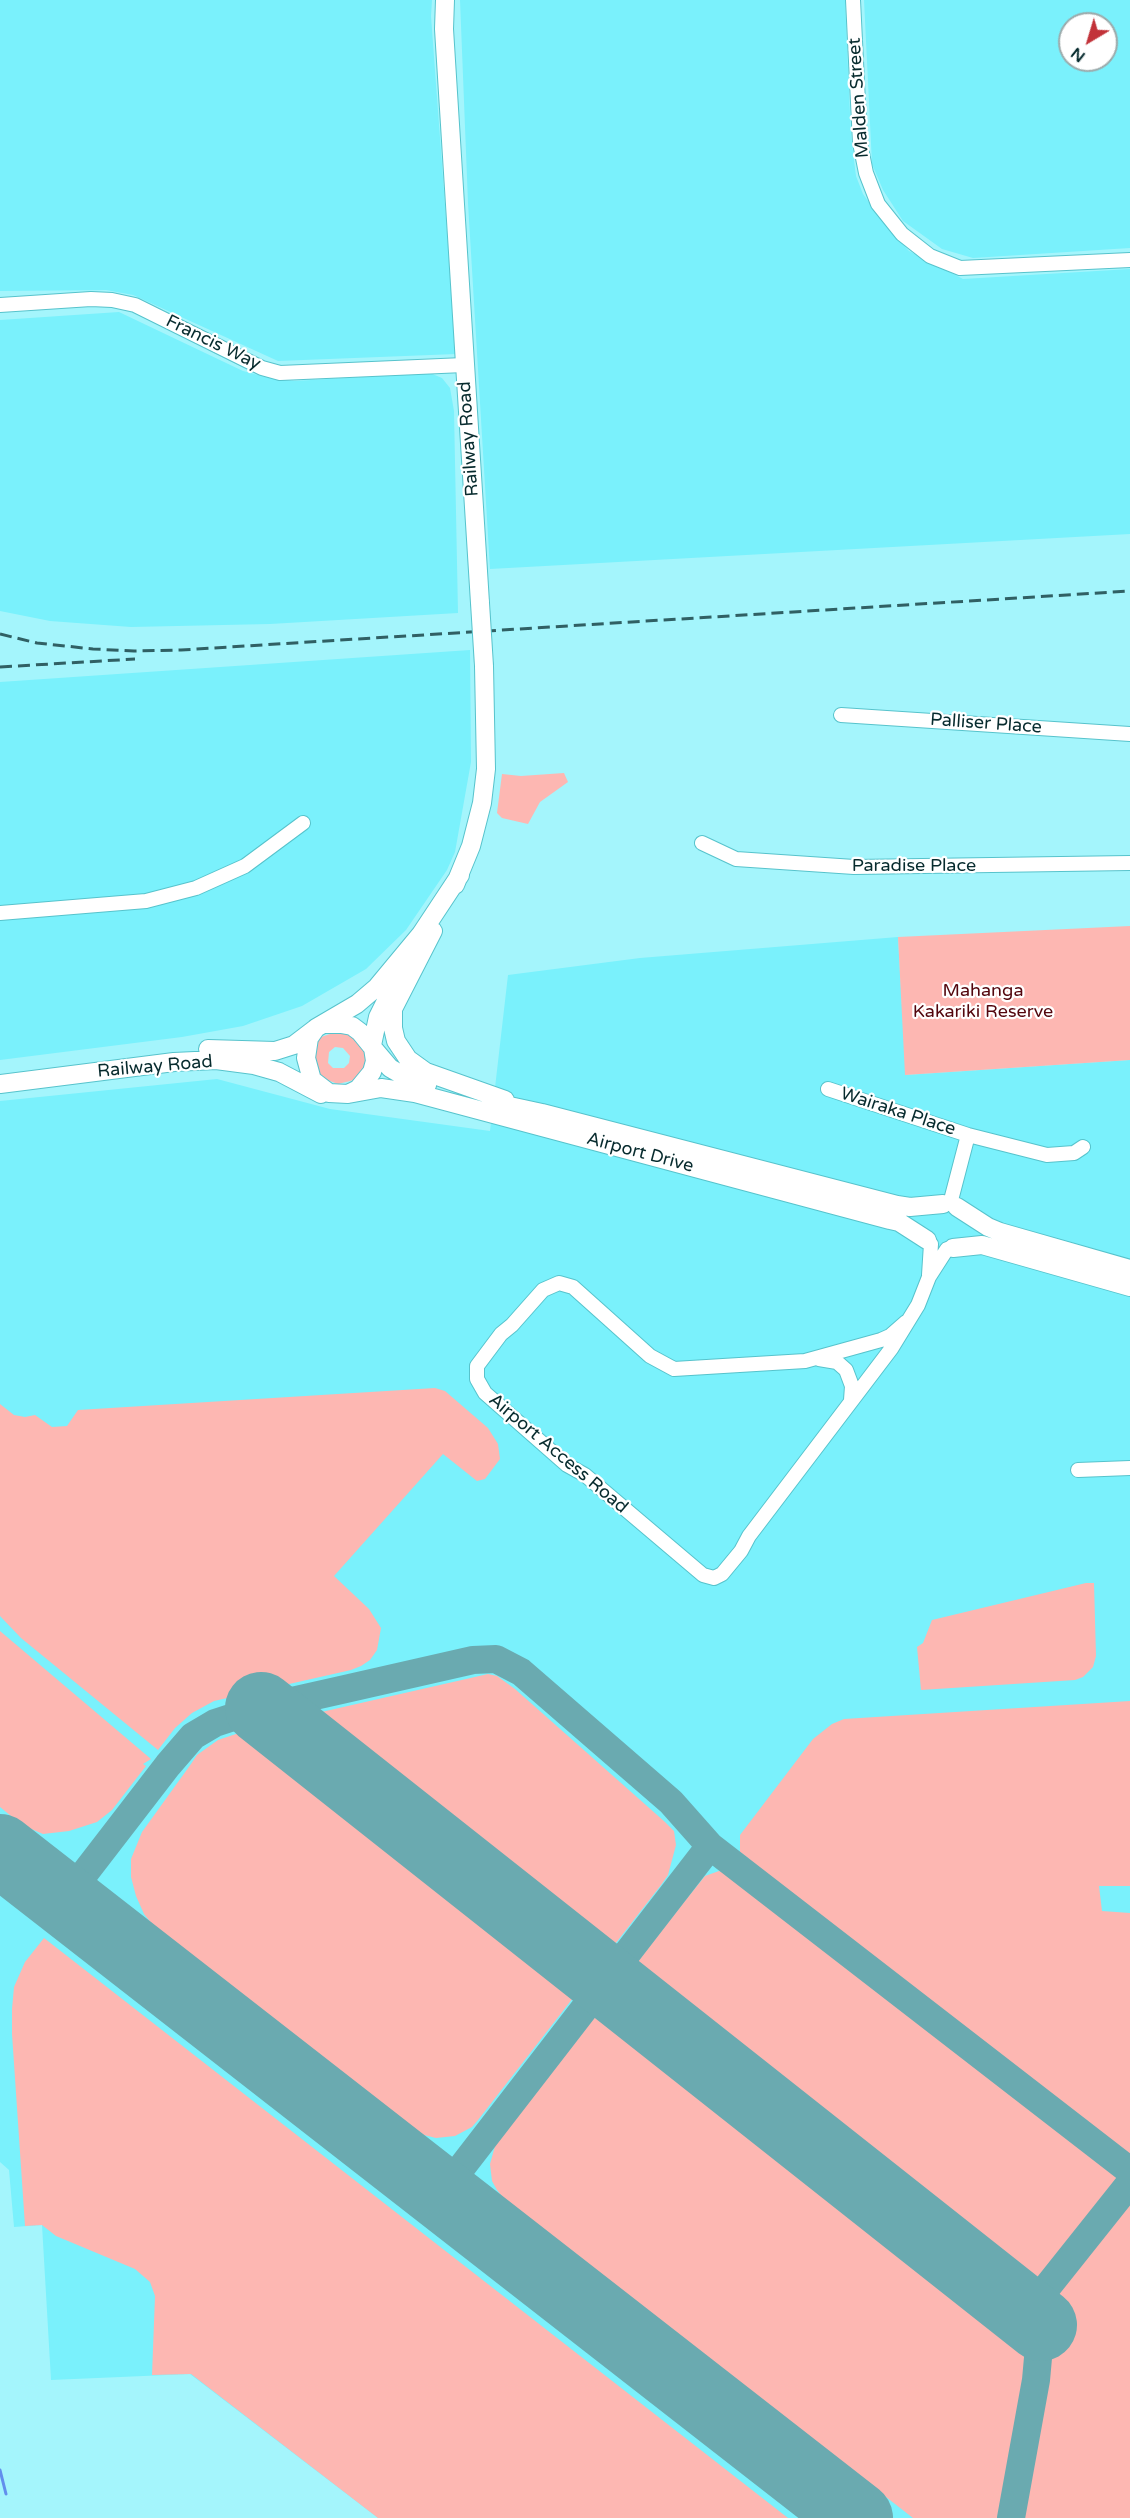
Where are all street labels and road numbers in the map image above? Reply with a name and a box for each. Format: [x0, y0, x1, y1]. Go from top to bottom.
street label: Malden Street [844, 37, 874, 159]
street label: Francis Way [162, 311, 264, 375]
street label: Railway Road [454, 381, 484, 497]
street label: Palliser Place [929, 709, 1043, 739]
street label: Paradise Place [852, 855, 976, 877]
street label: Railway Road [96, 1051, 214, 1083]
street label: Wairaka Place [838, 1083, 958, 1141]
street label: Airport Drive [584, 1128, 696, 1178]
street label: Airport Access Road [484, 1389, 632, 1519]

